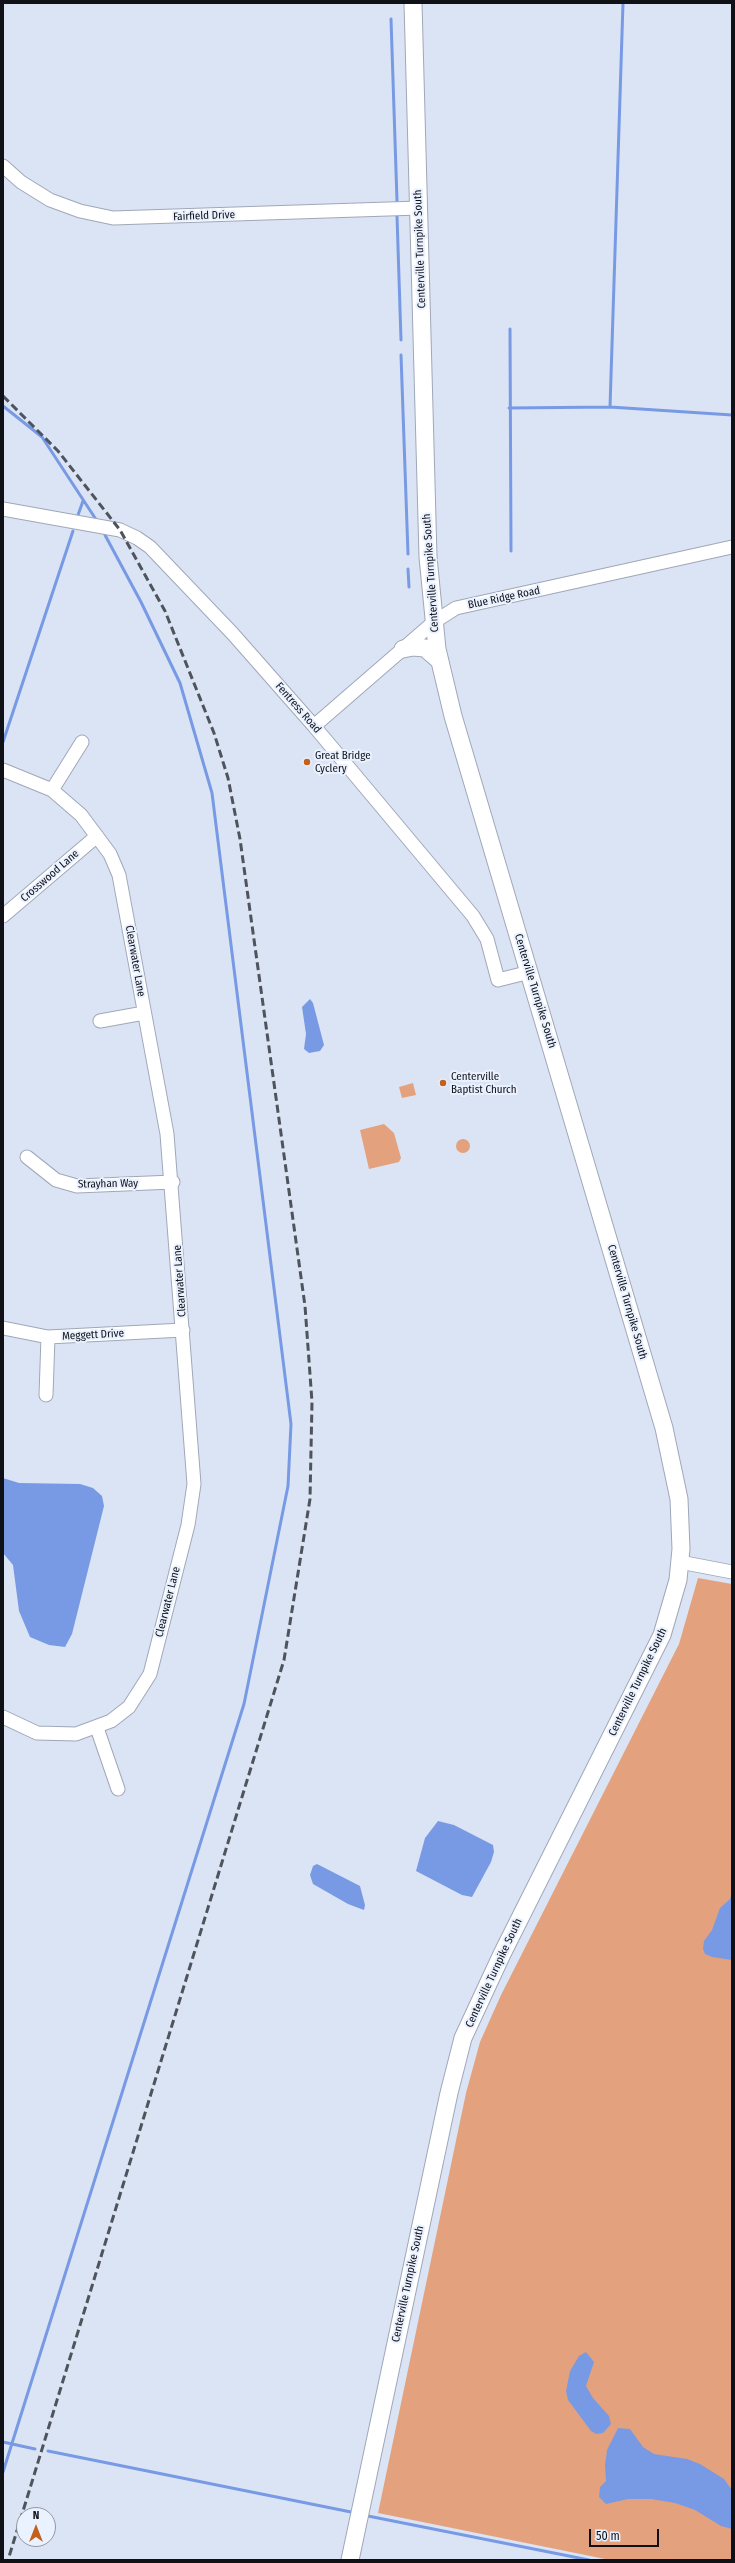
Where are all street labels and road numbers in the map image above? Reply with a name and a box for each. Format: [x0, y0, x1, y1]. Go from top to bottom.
street label: Centerville Turnpike South [411, 189, 429, 309]
street label: Fairfield Drive [173, 208, 235, 224]
street label: Centerville Turnpike South [420, 513, 442, 633]
street label: Blue Ridge Road [467, 584, 541, 612]
street label: Fentress Road [272, 680, 324, 736]
street label: Crosswood Lane [18, 847, 82, 905]
street label: Clearwater Lane [122, 924, 148, 998]
street label: Centerville Turnpike South [511, 932, 559, 1050]
street label: Strayhan Way [78, 1177, 138, 1191]
street label: Centerville Turnpike South [604, 1243, 650, 1361]
street label: Clearwater Lane [171, 1245, 189, 1317]
street label: Meggett Drive [62, 1327, 124, 1343]
street label: Clearwater Lane [153, 1565, 183, 1639]
street label: Centerville Turnpike South [606, 1626, 670, 1738]
street label: Centerville Turnpike South [463, 1916, 525, 2030]
street label: Centerville Turnpike South [389, 2225, 427, 2343]

